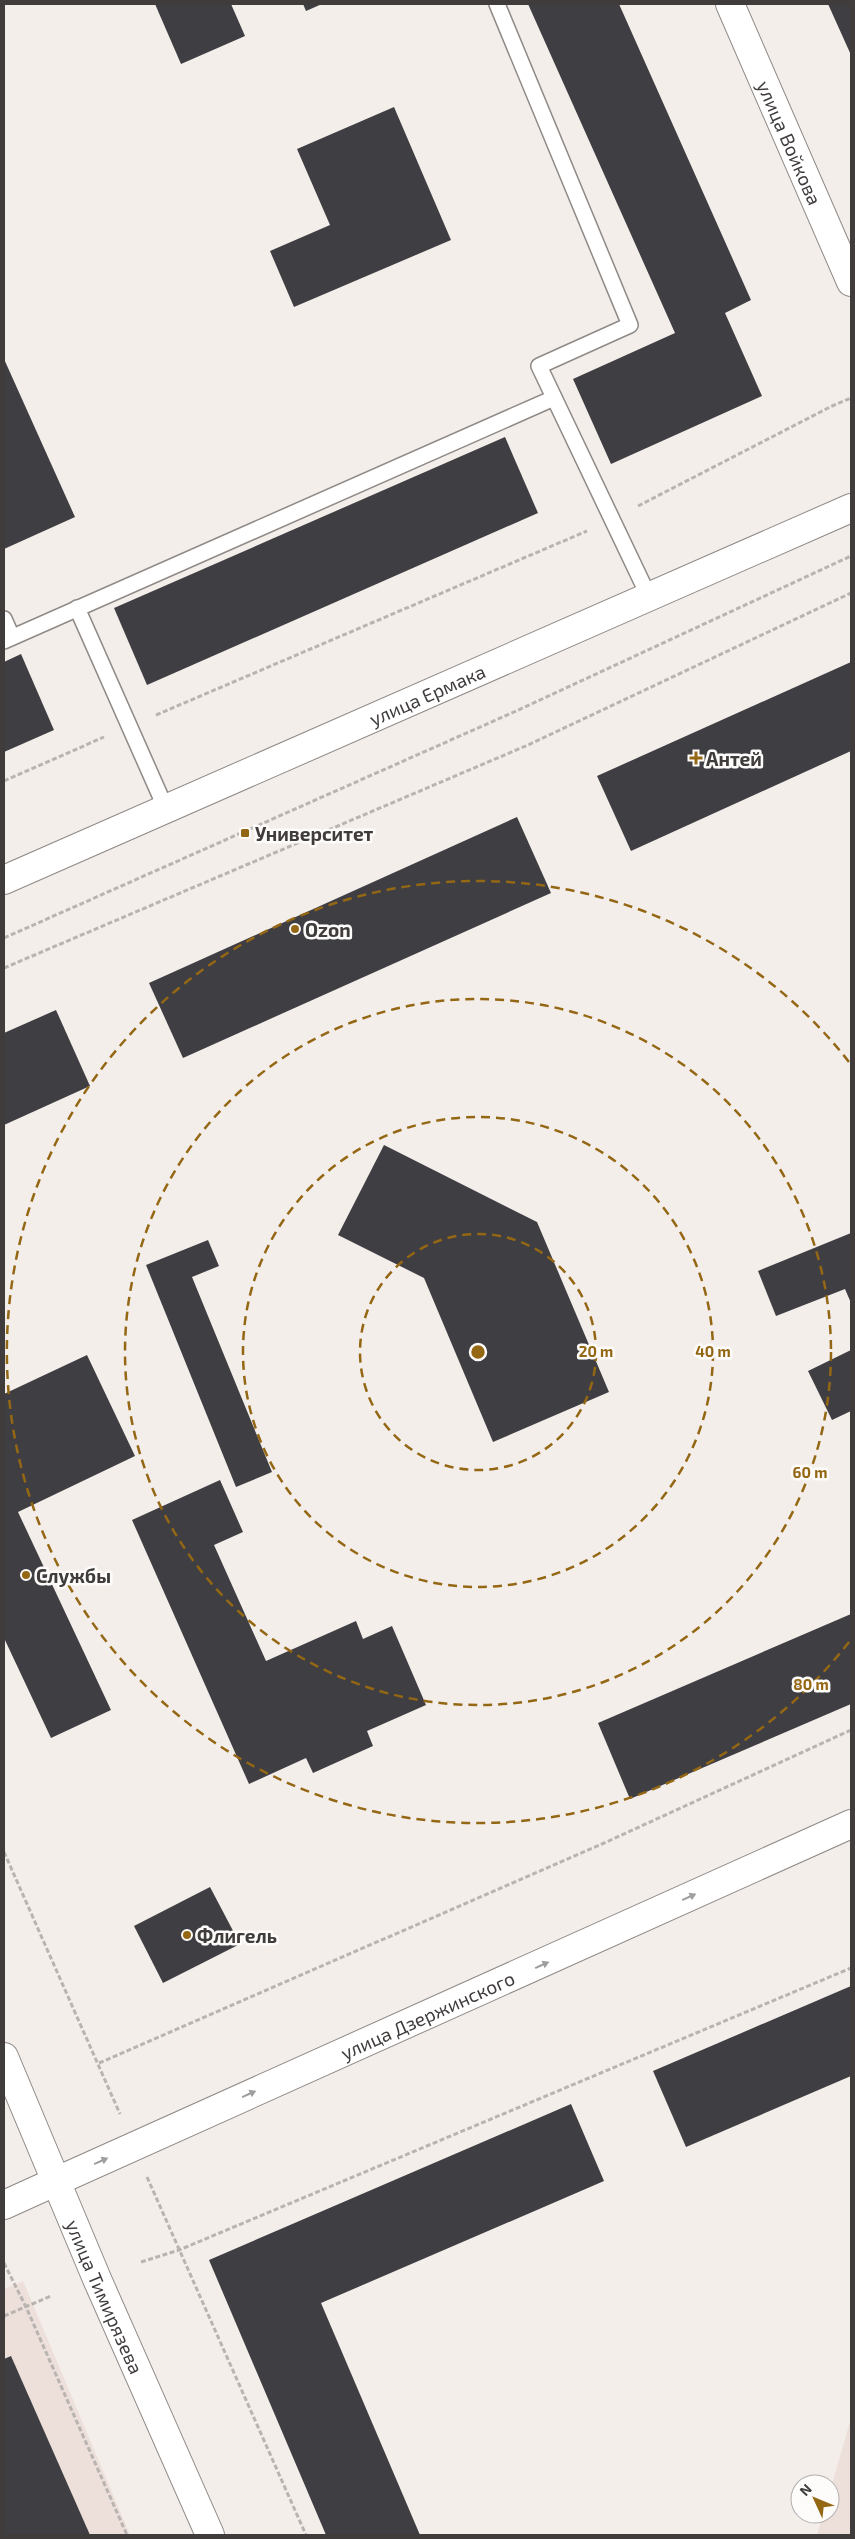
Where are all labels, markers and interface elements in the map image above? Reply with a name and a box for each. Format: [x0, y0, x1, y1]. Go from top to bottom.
street label: улица Войкова [752, 77, 827, 208]
street label: улица Ермака [365, 659, 489, 731]
place label: Антей [706, 747, 762, 770]
marker: Антей [690, 752, 702, 764]
place label: Университет [255, 822, 373, 845]
marker: Университет [239, 827, 251, 839]
place label: Ozon [305, 918, 351, 941]
marker: Ozon [289, 923, 301, 935]
text: 20 m [579, 1342, 613, 1360]
text: 40 m [695, 1342, 731, 1360]
centre of rings [469, 1343, 487, 1361]
text: 60 m [793, 1463, 827, 1481]
place label: Службы [36, 1564, 111, 1587]
marker: Службы [20, 1569, 32, 1581]
text: 80 m [793, 1675, 829, 1693]
one-way arrow [682, 1892, 696, 1900]
place label: Флигель [197, 1924, 277, 1947]
marker: Флигель [181, 1929, 193, 1941]
one-way arrow [535, 1960, 549, 1968]
street label: улица Дзержинского [337, 1965, 518, 2065]
one-way arrow [242, 2090, 256, 2098]
one-way arrow [94, 2157, 108, 2165]
street label: улица Тимирязева [61, 2216, 149, 2377]
north arrow [790, 2474, 840, 2524]
text: N [796, 2480, 815, 2499]

